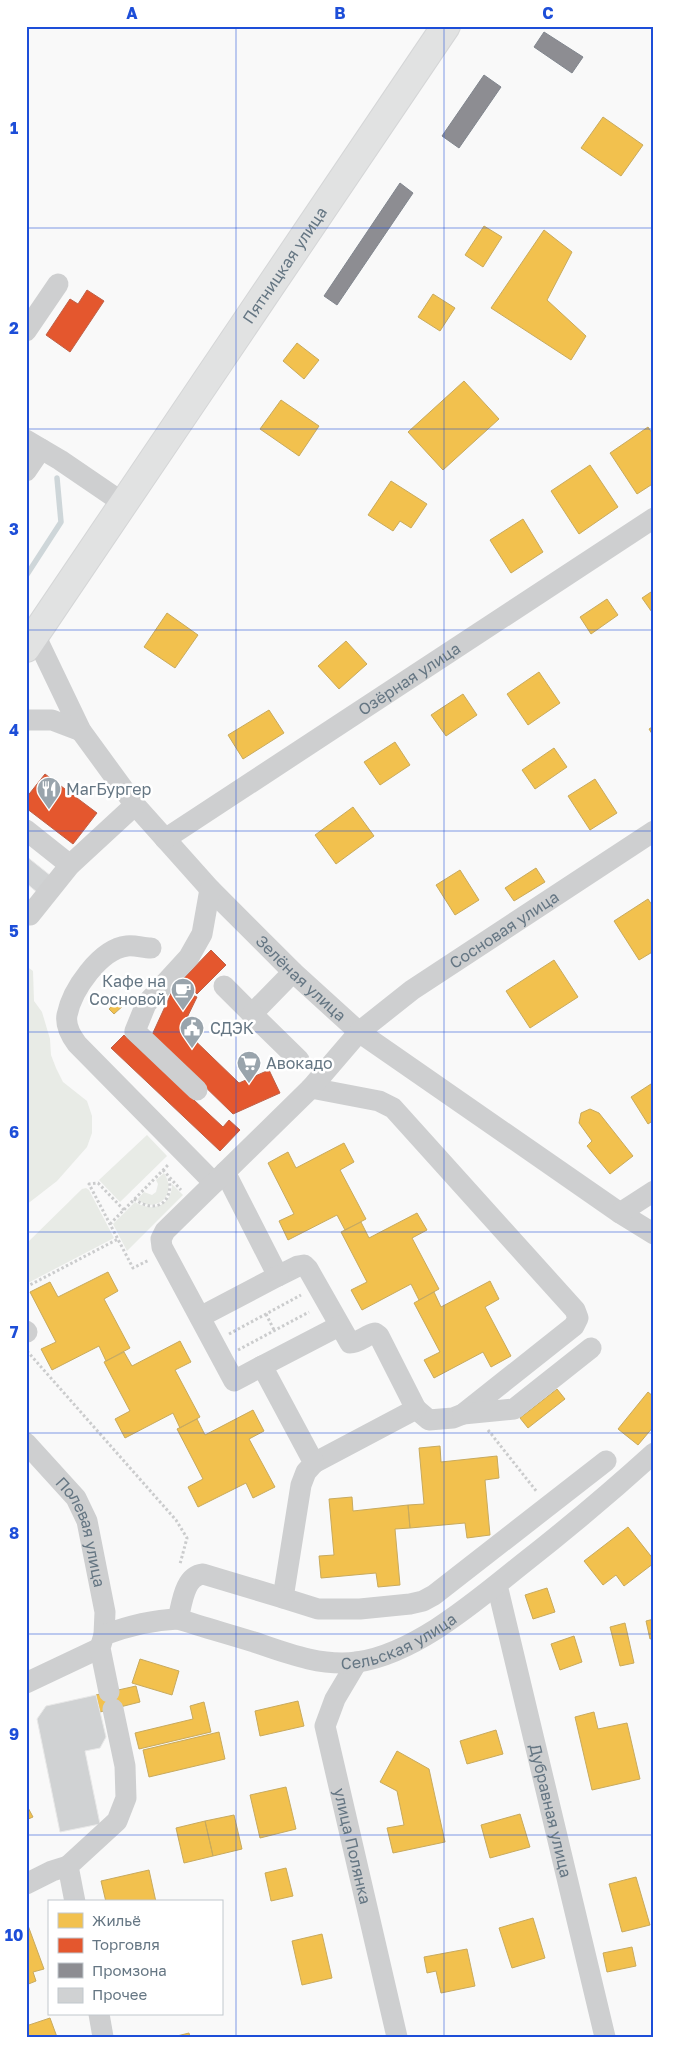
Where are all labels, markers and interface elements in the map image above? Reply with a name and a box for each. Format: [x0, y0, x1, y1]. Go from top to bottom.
text: A [126, 3, 138, 23]
text: B [334, 3, 346, 23]
text: C [542, 3, 554, 23]
text: 1 [10, 118, 18, 138]
street label: Пятницкая улица [238, 203, 331, 327]
text: 2 [9, 318, 19, 338]
text: 3 [9, 519, 19, 539]
street label: Озёрная улица [354, 638, 464, 720]
text: 4 [9, 720, 19, 740]
restaurant icon: МагБургер [36, 776, 62, 810]
place label: МагБургер [66, 779, 152, 799]
street label: Сосновая улица [446, 886, 562, 973]
text: 5 [9, 921, 19, 941]
street label: Зелёная улица [252, 931, 350, 1025]
place label: Кафе на Сосновой [89, 971, 166, 1009]
cafe icon: Кафе на Сосновой [170, 977, 196, 1011]
public building icon: СДЭК [179, 1015, 205, 1049]
place label: СДЭК [210, 1018, 254, 1038]
supermarket icon: Авокадо [236, 1050, 262, 1084]
place label: Авокадо [266, 1053, 333, 1073]
text: 6 [9, 1122, 19, 1142]
text: 7 [10, 1322, 19, 1342]
street label: Полевая улица [51, 1472, 110, 1589]
text: 8 [9, 1523, 19, 1543]
street label: Сельская улица [340, 1608, 460, 1673]
text: 9 [9, 1724, 19, 1744]
street label: Дубравная улица [525, 1742, 577, 1879]
street label: улица Полянка [330, 1786, 376, 1906]
legend [48, 1900, 222, 2016]
text: Жильё [92, 1911, 141, 1929]
text: 10 [5, 1925, 23, 1945]
text: Торговля [92, 1935, 160, 1953]
text: Промзона [92, 1961, 167, 1979]
text: Прочее [92, 1985, 148, 2003]

